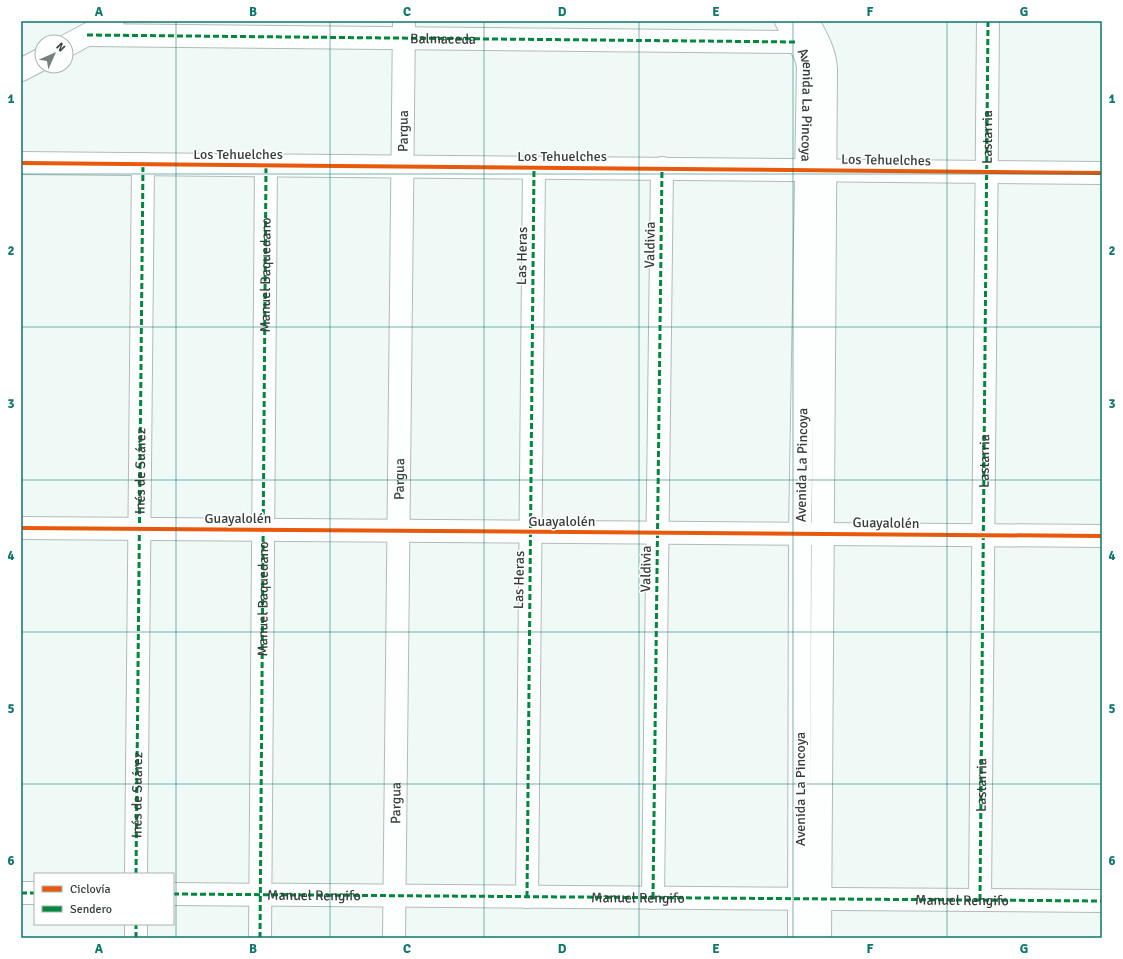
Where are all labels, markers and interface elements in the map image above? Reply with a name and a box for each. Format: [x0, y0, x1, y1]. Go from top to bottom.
text: A [95, 4, 104, 20]
text: B [249, 4, 257, 20]
text: C [403, 4, 411, 20]
text: D [558, 4, 567, 20]
text: E [712, 4, 720, 20]
text: F [867, 4, 874, 20]
text: G [1020, 4, 1028, 20]
street label: Balmaceda [410, 30, 476, 47]
north arrow [34, 34, 74, 74]
text: N [53, 40, 68, 55]
street label: Avenida La Pincoya [794, 45, 817, 162]
text: 1 [7, 91, 15, 107]
text: 1 [1108, 91, 1116, 107]
street label: Pargua [394, 110, 412, 152]
street label: Lastarria [978, 110, 996, 164]
street label: Los Tehuelches [193, 146, 283, 163]
street label: Los Tehuelches [517, 148, 607, 165]
street label: Los Tehuelches [841, 151, 931, 169]
street label: Manuel Baquedano [256, 217, 274, 333]
street label: Valdivia [641, 221, 659, 269]
street label: Las Heras [513, 227, 531, 285]
text: 2 [7, 243, 15, 259]
text: 2 [1108, 243, 1116, 259]
text: 3 [7, 396, 15, 412]
text: 3 [1108, 396, 1116, 412]
street label: Avenida La Pincoya [793, 408, 811, 522]
street label: Inés de Suárez [131, 428, 149, 514]
street label: Lastarria [975, 434, 993, 488]
street label: Pargua [390, 458, 408, 500]
street label: Guayalolén [205, 510, 271, 527]
street label: Guayalolén [529, 513, 595, 530]
street label: Guayalolén [852, 514, 920, 532]
street label: Manuel Baquedano [254, 541, 272, 657]
street label: Valdivia [637, 545, 655, 593]
text: 4 [7, 548, 15, 564]
text: 4 [1108, 548, 1116, 564]
street label: Las Heras [510, 551, 528, 609]
text: 5 [7, 701, 15, 717]
text: 5 [1108, 701, 1116, 717]
street label: Avenida La Pincoya [792, 732, 809, 846]
street label: Inés de Suárez [128, 752, 146, 838]
street label: Lastarria [972, 758, 990, 812]
street label: Pargua [387, 782, 404, 824]
text: 6 [7, 853, 15, 869]
text: 6 [1108, 853, 1116, 869]
legend [34, 873, 174, 925]
text: Ciclovía [70, 882, 111, 897]
street label: Manuel Rengifo [267, 886, 361, 904]
street label: Manuel Rengifo [591, 889, 685, 906]
street label: Manuel Rengifo [915, 891, 1009, 909]
text: Sendero [70, 902, 112, 917]
text: A [95, 941, 104, 957]
text: B [249, 941, 257, 957]
text: C [403, 941, 411, 957]
text: D [558, 941, 567, 957]
text: E [712, 941, 720, 957]
text: F [867, 941, 874, 957]
text: G [1020, 941, 1028, 957]

